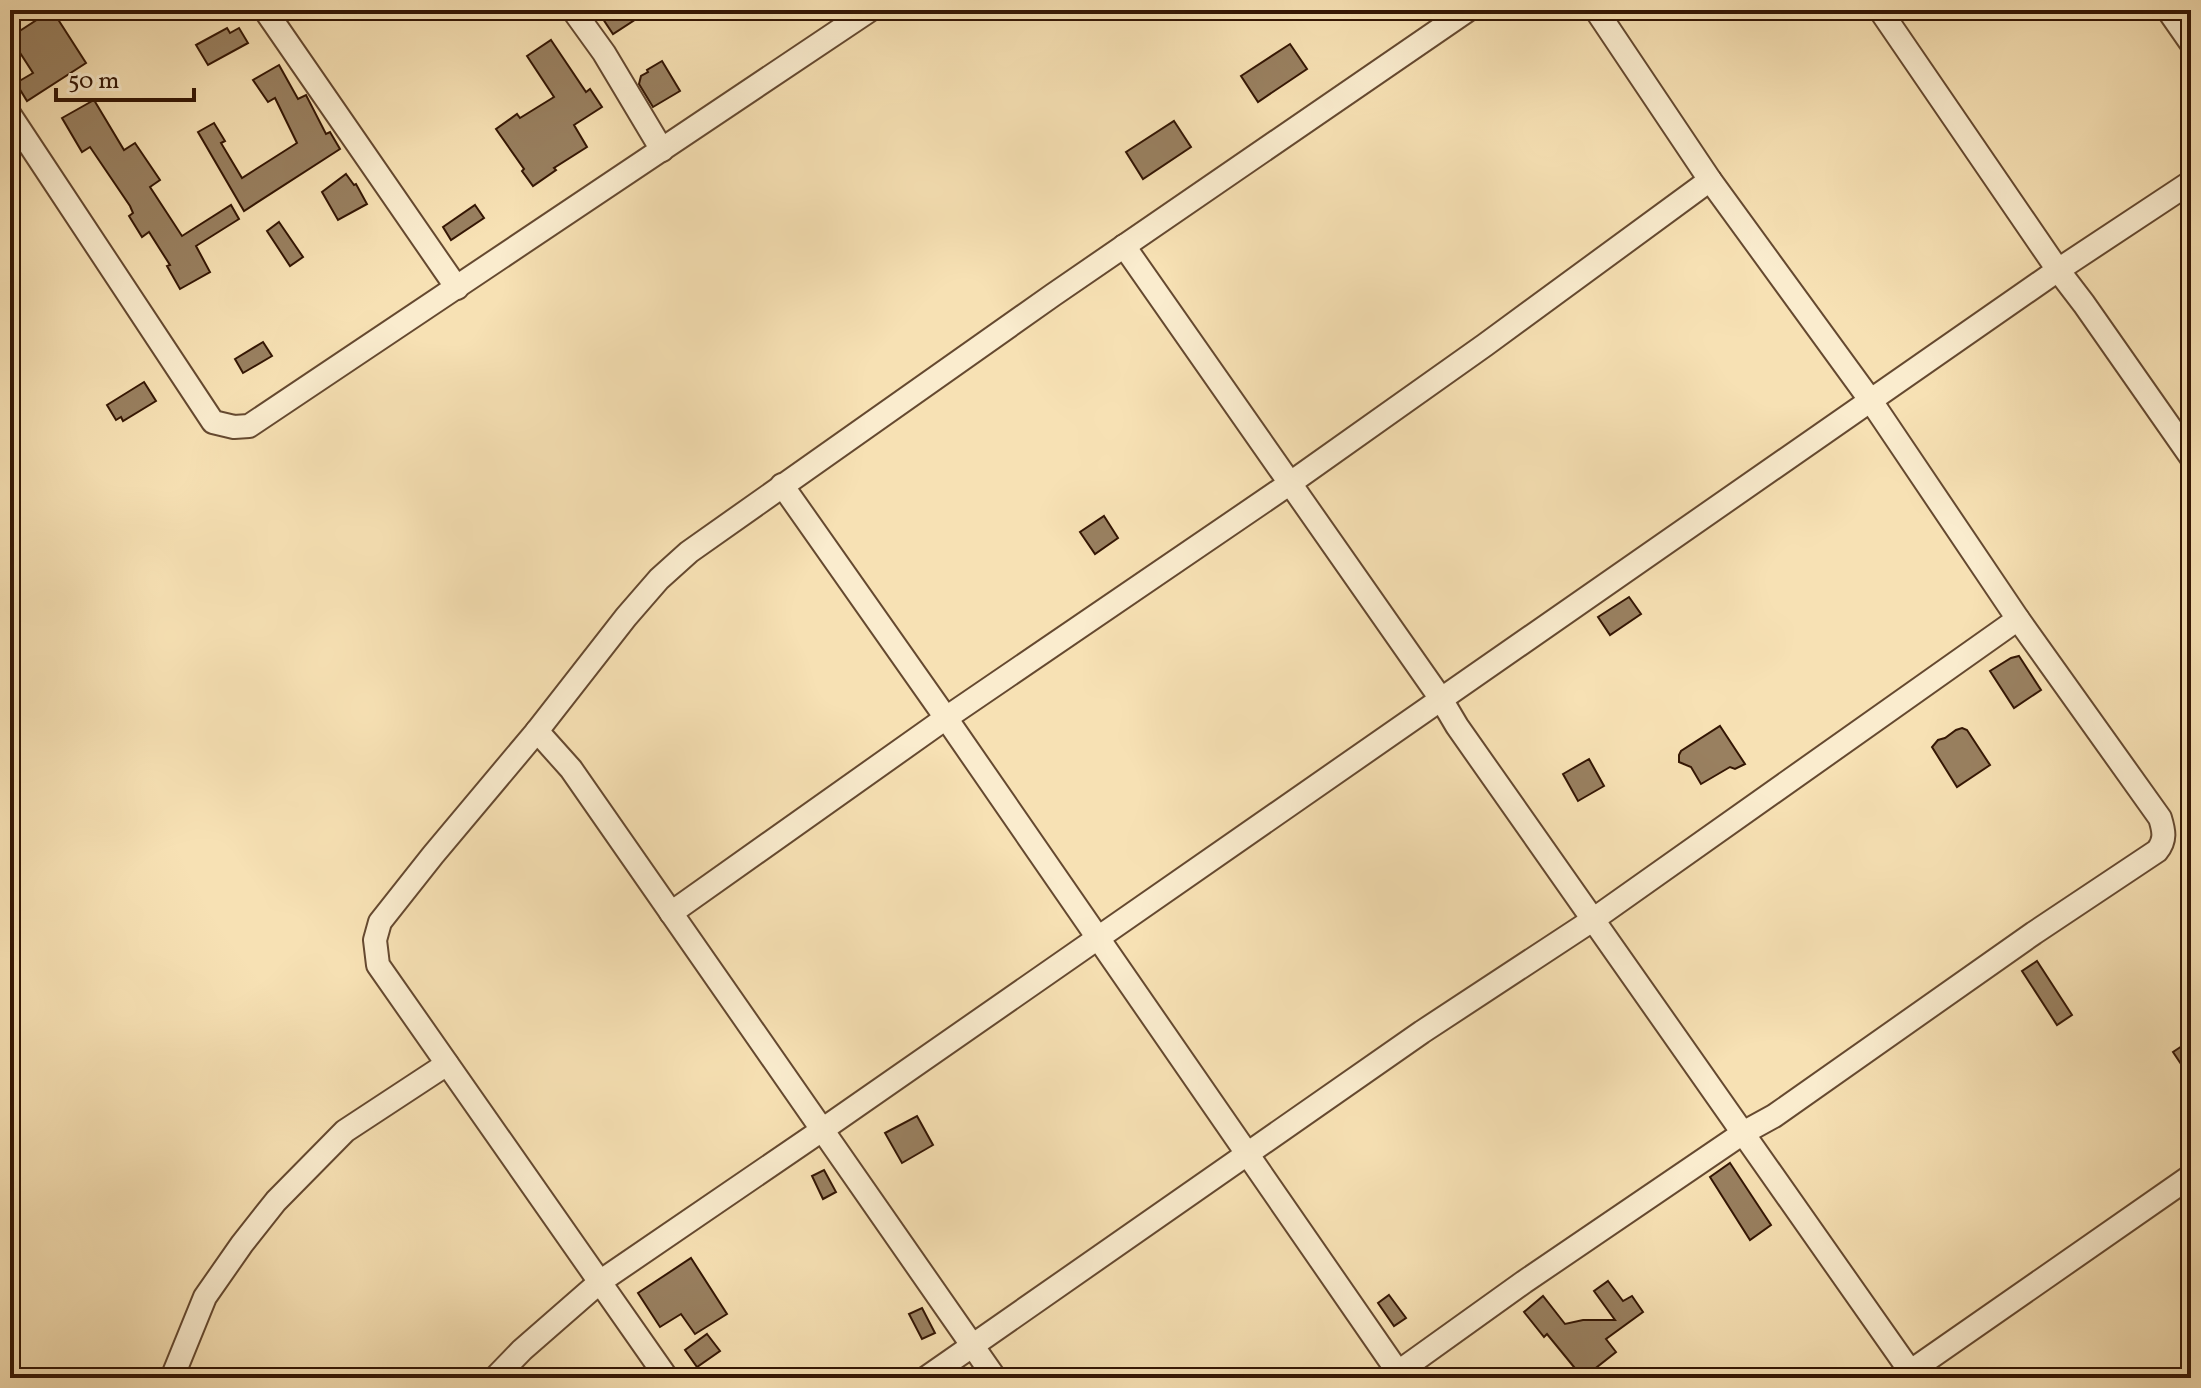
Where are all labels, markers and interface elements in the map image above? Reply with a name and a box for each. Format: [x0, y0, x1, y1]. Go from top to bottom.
scale bar [56, 52, 194, 102]
text: 50 m [68, 65, 120, 99]

